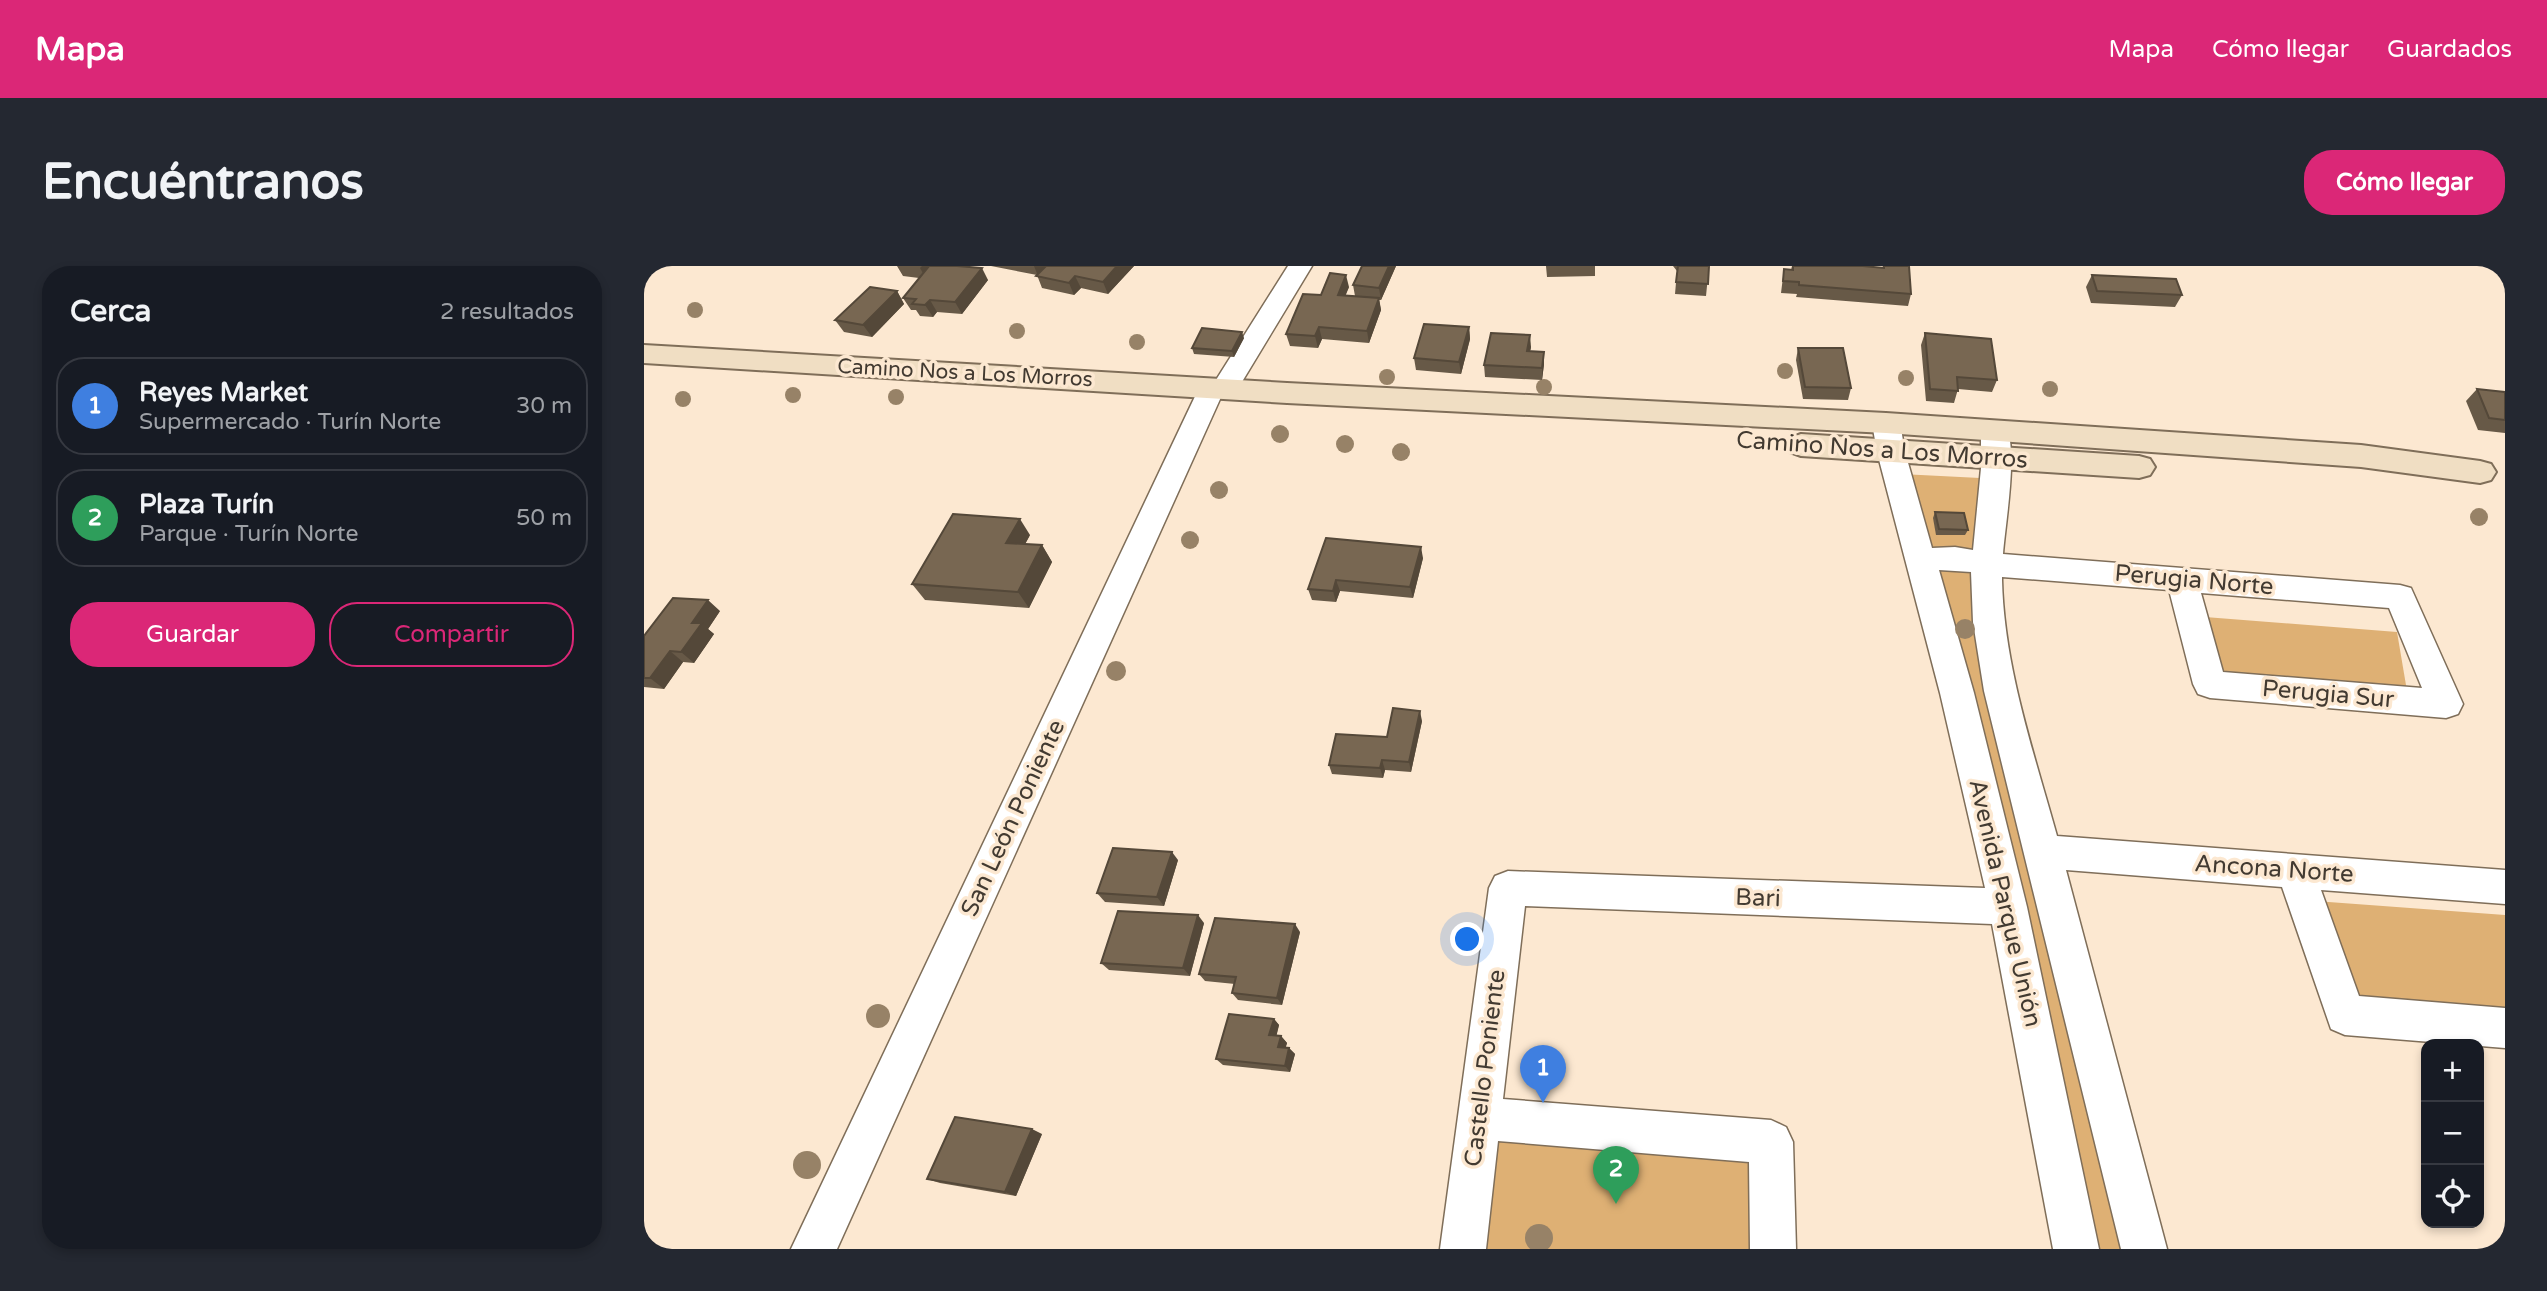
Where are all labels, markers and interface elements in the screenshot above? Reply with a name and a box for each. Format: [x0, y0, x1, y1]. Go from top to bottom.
text: Mapa [35, 30, 125, 69]
text: Mapa [2109, 35, 2174, 64]
text: Cómo llegar [2212, 35, 2349, 64]
text: Guardados [2387, 35, 2512, 64]
button: Cómo llegar [2304, 150, 2505, 215]
text: Encuéntranos [42, 153, 364, 212]
text: Cerca [70, 293, 151, 330]
text: 2 resultados [440, 298, 574, 326]
street label: Camino Nos a Los Morros [837, 354, 1093, 392]
text: Reyes Market [139, 377, 308, 408]
text: 1 [88, 392, 102, 420]
text: 30 m [516, 392, 572, 420]
text: Supermercado · Turín Norte [139, 408, 441, 436]
street label: Camino Nos a Los Morros [1735, 425, 2029, 475]
text: Plaza Turín [139, 489, 274, 520]
text: 2 [88, 504, 102, 532]
text: 50 m [516, 504, 572, 532]
text: Parque · Turín Norte [139, 520, 358, 548]
street label: Perugia Norte [2113, 559, 2275, 601]
button: Guardar [70, 602, 315, 667]
button: Compartir [329, 602, 574, 667]
street label: Perugia Sur [2261, 674, 2396, 714]
street label: San León Poniente [955, 715, 1071, 921]
street label: Avenida Parque Unión [1962, 776, 2048, 1030]
street label: Ancona Norte [2194, 849, 2354, 889]
street label: Bari [1735, 883, 1781, 913]
your location [1450, 922, 1484, 956]
street label: Castello Poniente [1459, 968, 1511, 1168]
map controls [2421, 1039, 2484, 1228]
button: + [2421, 1039, 2484, 1102]
pin: 1 [1520, 1045, 1566, 1103]
button: − [2421, 1102, 2484, 1165]
pin: 2 [1593, 1146, 1639, 1204]
button: locate [2421, 1165, 2484, 1228]

